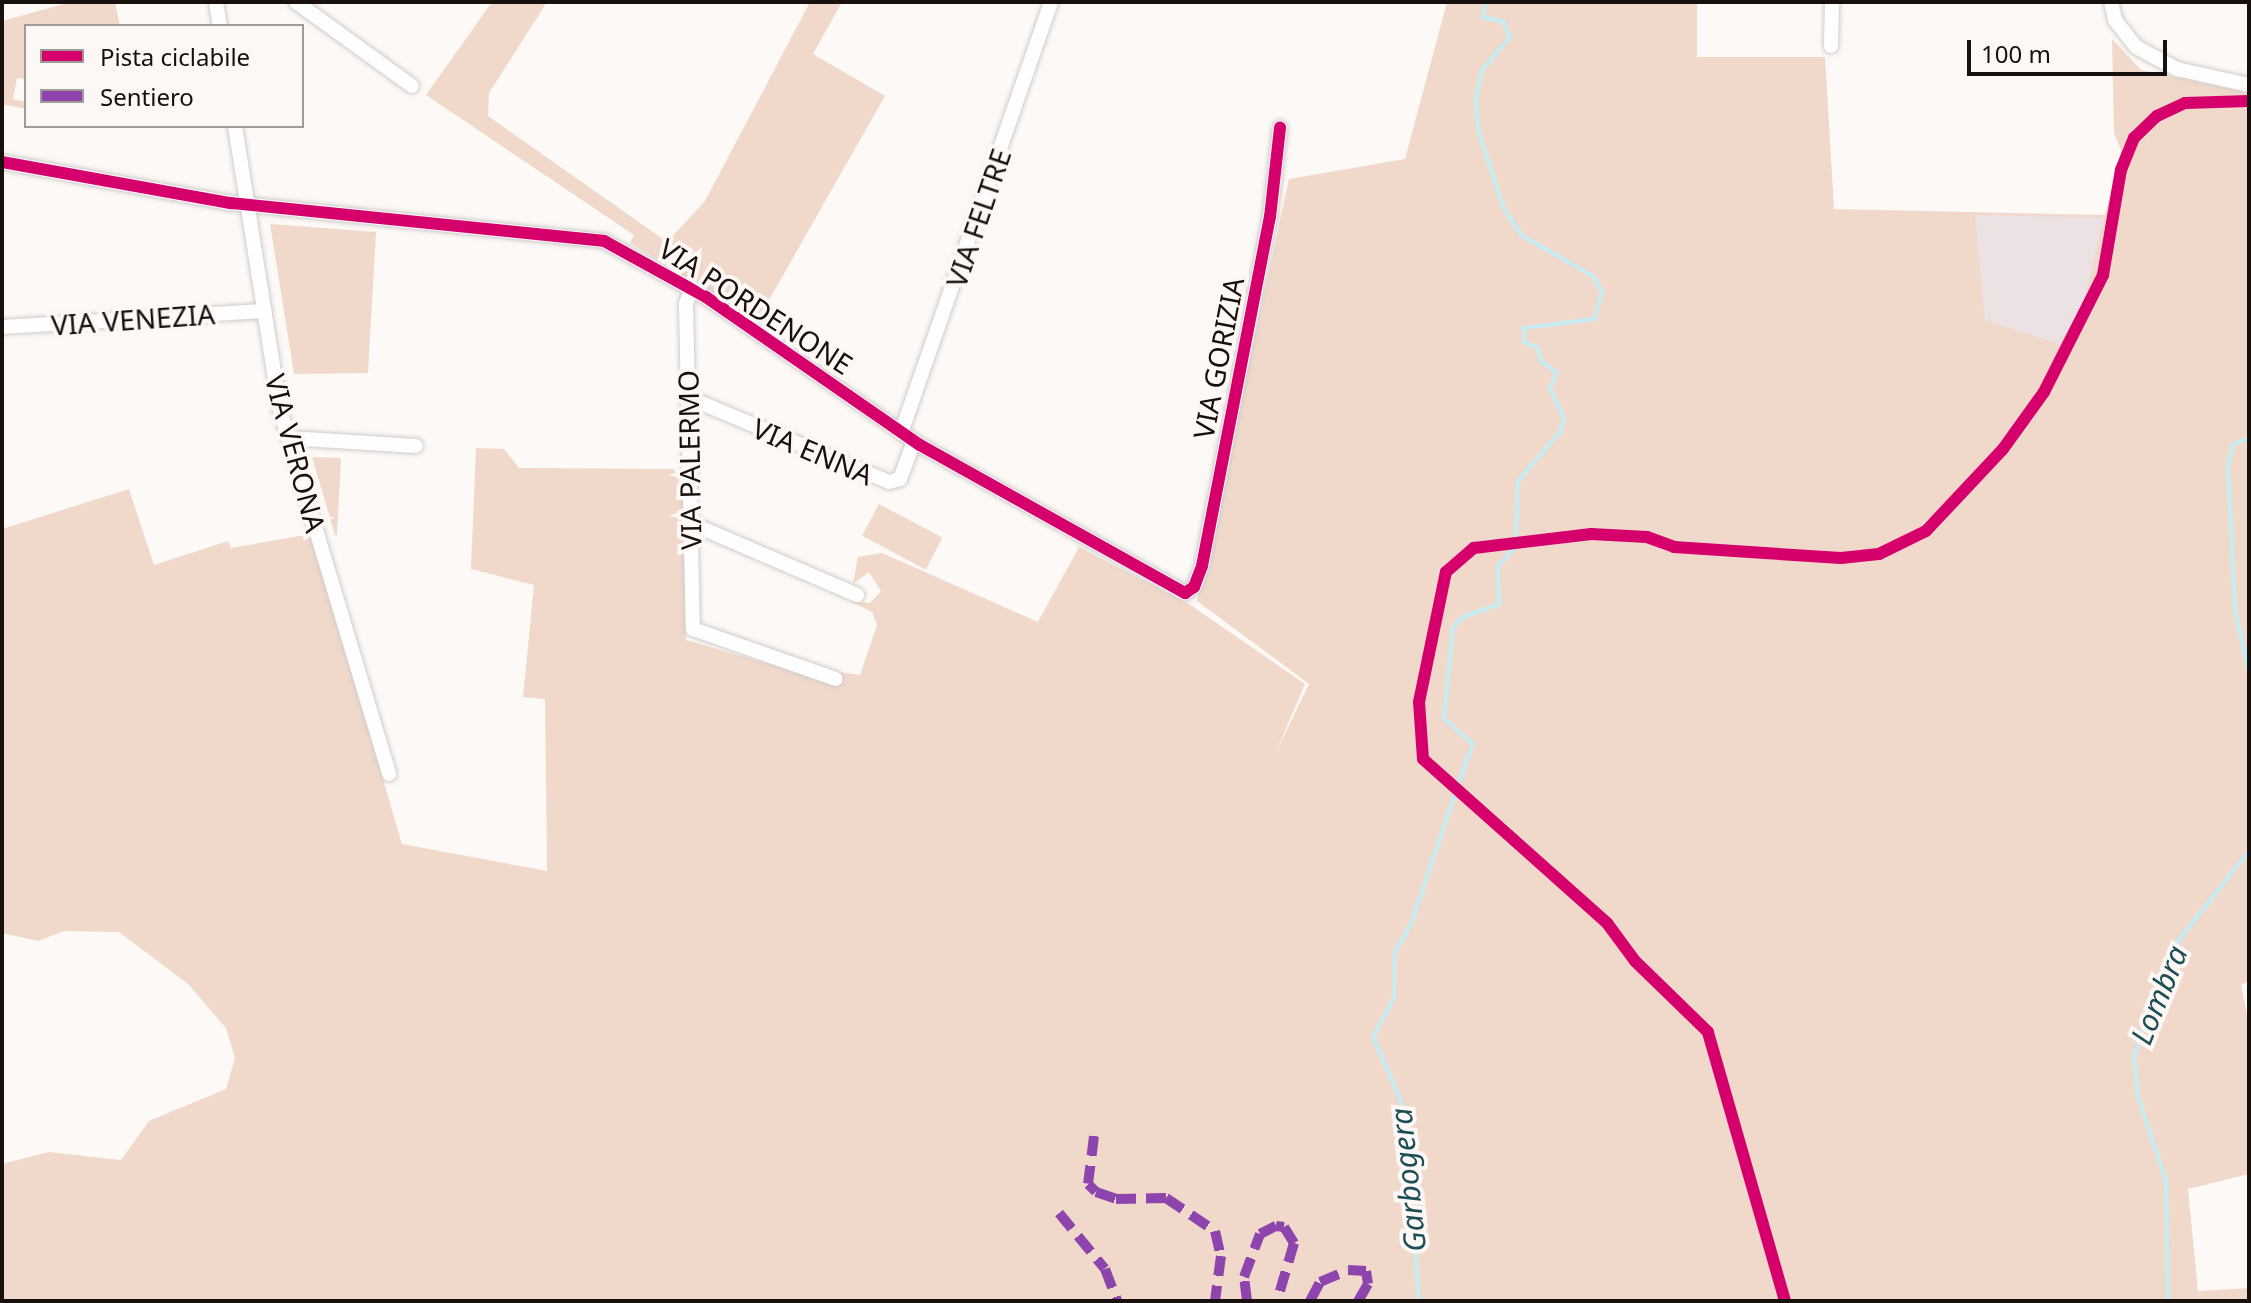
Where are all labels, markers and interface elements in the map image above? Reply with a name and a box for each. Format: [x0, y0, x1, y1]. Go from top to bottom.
legend [24, 24, 304, 128]
scale bar [1971, 24, 2171, 74]
text: 100 m [1981, 37, 2051, 70]
text: Pista ciclabile [100, 40, 250, 73]
text: Sentiero [100, 80, 194, 113]
street label: VIA FELTRE [939, 144, 1017, 292]
street label: VIA PORDENONE [653, 231, 859, 381]
street label: VIA GORIZIA [1186, 274, 1250, 442]
street label: VIA VENEZIA [50, 297, 216, 341]
street label: VIA VERONA [259, 370, 333, 536]
street label: VIA PALERMO [671, 370, 707, 550]
street label: VIA ENNA [748, 411, 878, 491]
water label: Lombra [2123, 940, 2195, 1050]
water label: Garbogera [1383, 1106, 1433, 1254]

